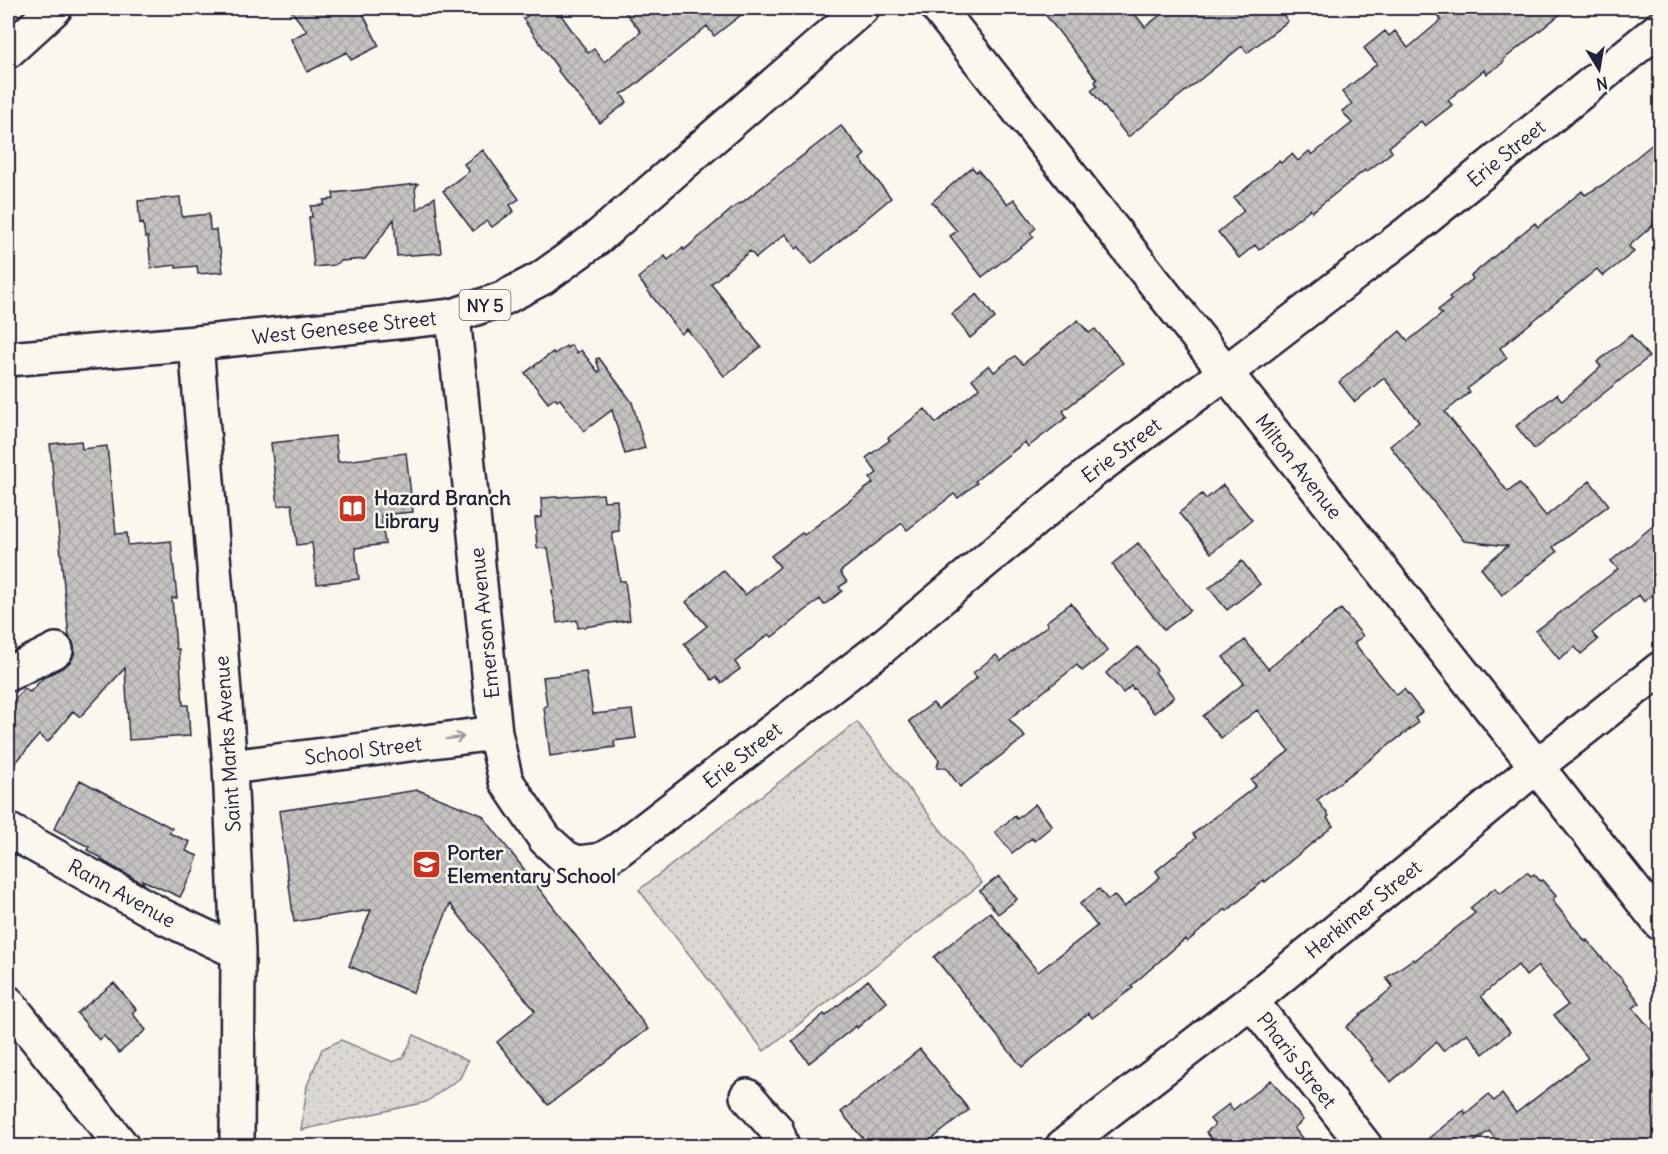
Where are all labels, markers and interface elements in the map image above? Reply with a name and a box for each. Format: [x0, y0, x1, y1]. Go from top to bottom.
north arrow [1569, 39, 1629, 99]
text: N [1595, 73, 1609, 95]
street label: Erie Street [1462, 114, 1550, 192]
road number: NY 5 [460, 290, 510, 320]
street label: West Genesee Street [251, 305, 438, 349]
street label: Milton Avenue [1250, 408, 1348, 524]
street label: Erie Street [1076, 412, 1166, 488]
place label: Hazard Branch Library [374, 485, 511, 533]
library icon: Hazard Branch Library [337, 493, 369, 525]
street label: Emerson Avenue [464, 546, 504, 700]
street label: Saint Marks Avenue [208, 655, 246, 833]
street label: Erie Street [698, 716, 787, 794]
street label: School Street [303, 730, 423, 770]
one-way arrow [445, 732, 464, 743]
place label: Porter Elementary School [447, 840, 616, 888]
school or university icon: Porter Elementary School [410, 848, 442, 880]
street label: Rann Avenue [64, 853, 180, 933]
street label: Herkimer Street [1300, 854, 1426, 964]
street label: Pharis Street [1252, 1007, 1342, 1113]

